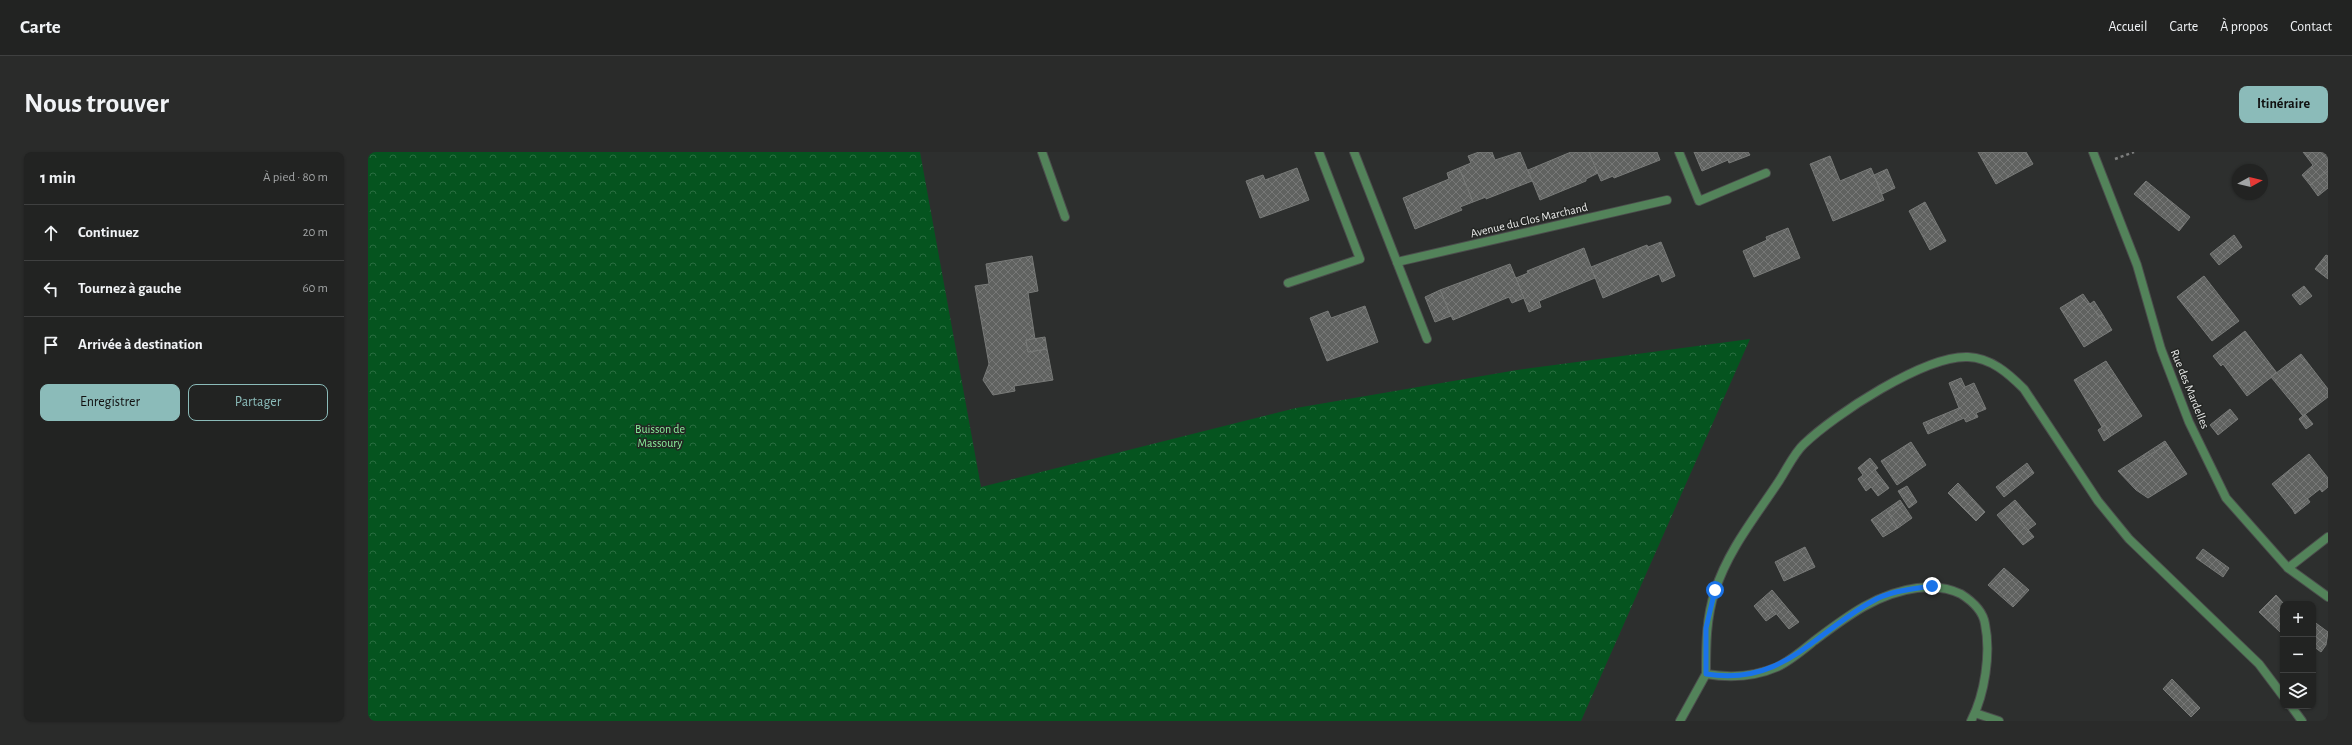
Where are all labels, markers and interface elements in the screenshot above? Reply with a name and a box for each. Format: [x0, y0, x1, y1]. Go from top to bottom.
text: Carte [20, 18, 61, 37]
text: Accueil [2108, 20, 2147, 34]
text: Carte [2169, 20, 2198, 34]
text: À propos [2220, 20, 2268, 34]
text: Contact [2290, 20, 2332, 34]
button: Itinéraire [2239, 86, 2328, 123]
text: Nous trouver [24, 90, 169, 118]
north arrow [2232, 164, 2268, 200]
text: 1 min [40, 169, 76, 186]
text: À pied · 80 m [263, 171, 328, 184]
street label: Avenue du Clos Marchand [1469, 201, 1589, 239]
icon: ahead [40, 222, 62, 244]
text: Continuez [78, 225, 139, 240]
text: 20 m [303, 226, 328, 239]
icon: left [40, 278, 62, 300]
text: Tournez à gauche [78, 281, 181, 296]
text: 60 m [302, 282, 328, 295]
icon: arrive [40, 334, 62, 356]
text: Arrivée à destination [78, 337, 203, 352]
street label: Rue des Mardelles [2169, 348, 2211, 430]
button: Enregistrer [40, 384, 180, 421]
button: Partager [188, 384, 328, 421]
park label: Buisson de Massoury [635, 423, 685, 450]
route end [1923, 577, 1941, 595]
route start [1706, 581, 1724, 599]
map controls [2280, 601, 2316, 709]
button: + [2280, 601, 2316, 637]
button: − [2280, 637, 2316, 673]
button: layers [2280, 673, 2316, 709]

